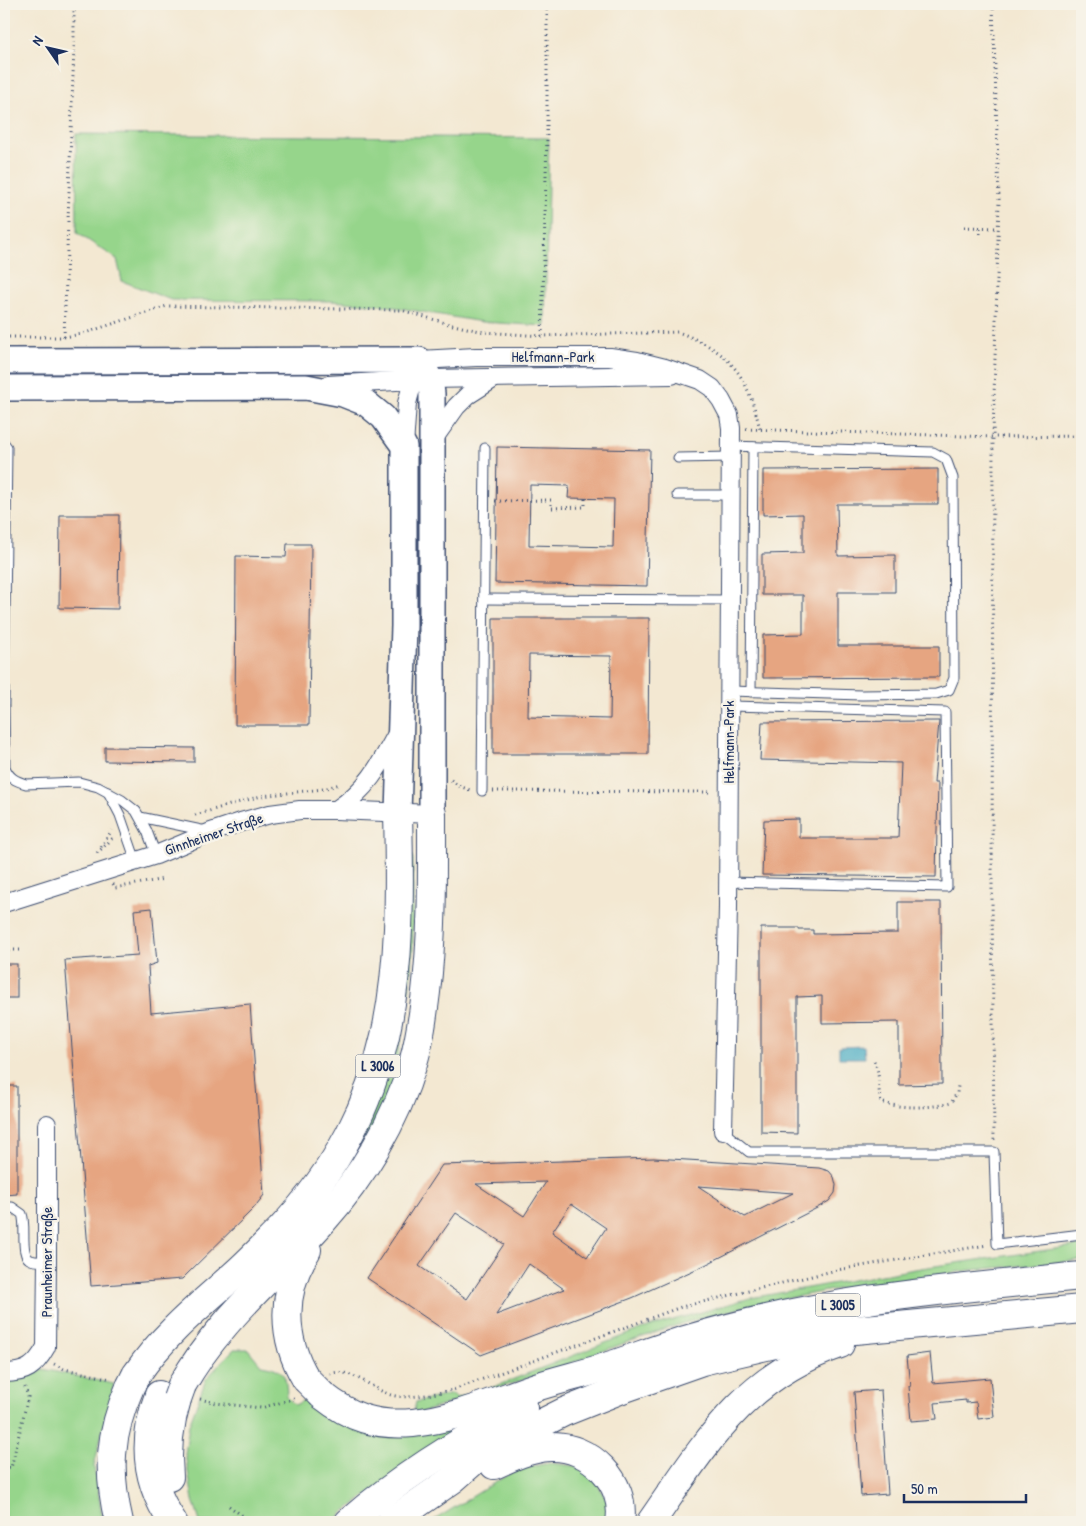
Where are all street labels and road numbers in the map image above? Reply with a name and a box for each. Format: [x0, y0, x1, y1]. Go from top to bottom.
street label: Helfmann-Park [511, 346, 595, 367]
street label: Helfmann-Park [718, 700, 739, 784]
street label: Ginnheimer Straße [162, 807, 266, 860]
road number: L 3006 [356, 1054, 400, 1078]
street label: Praunheimer Straße [36, 1207, 57, 1317]
road number: L 3005 [816, 1294, 860, 1316]

